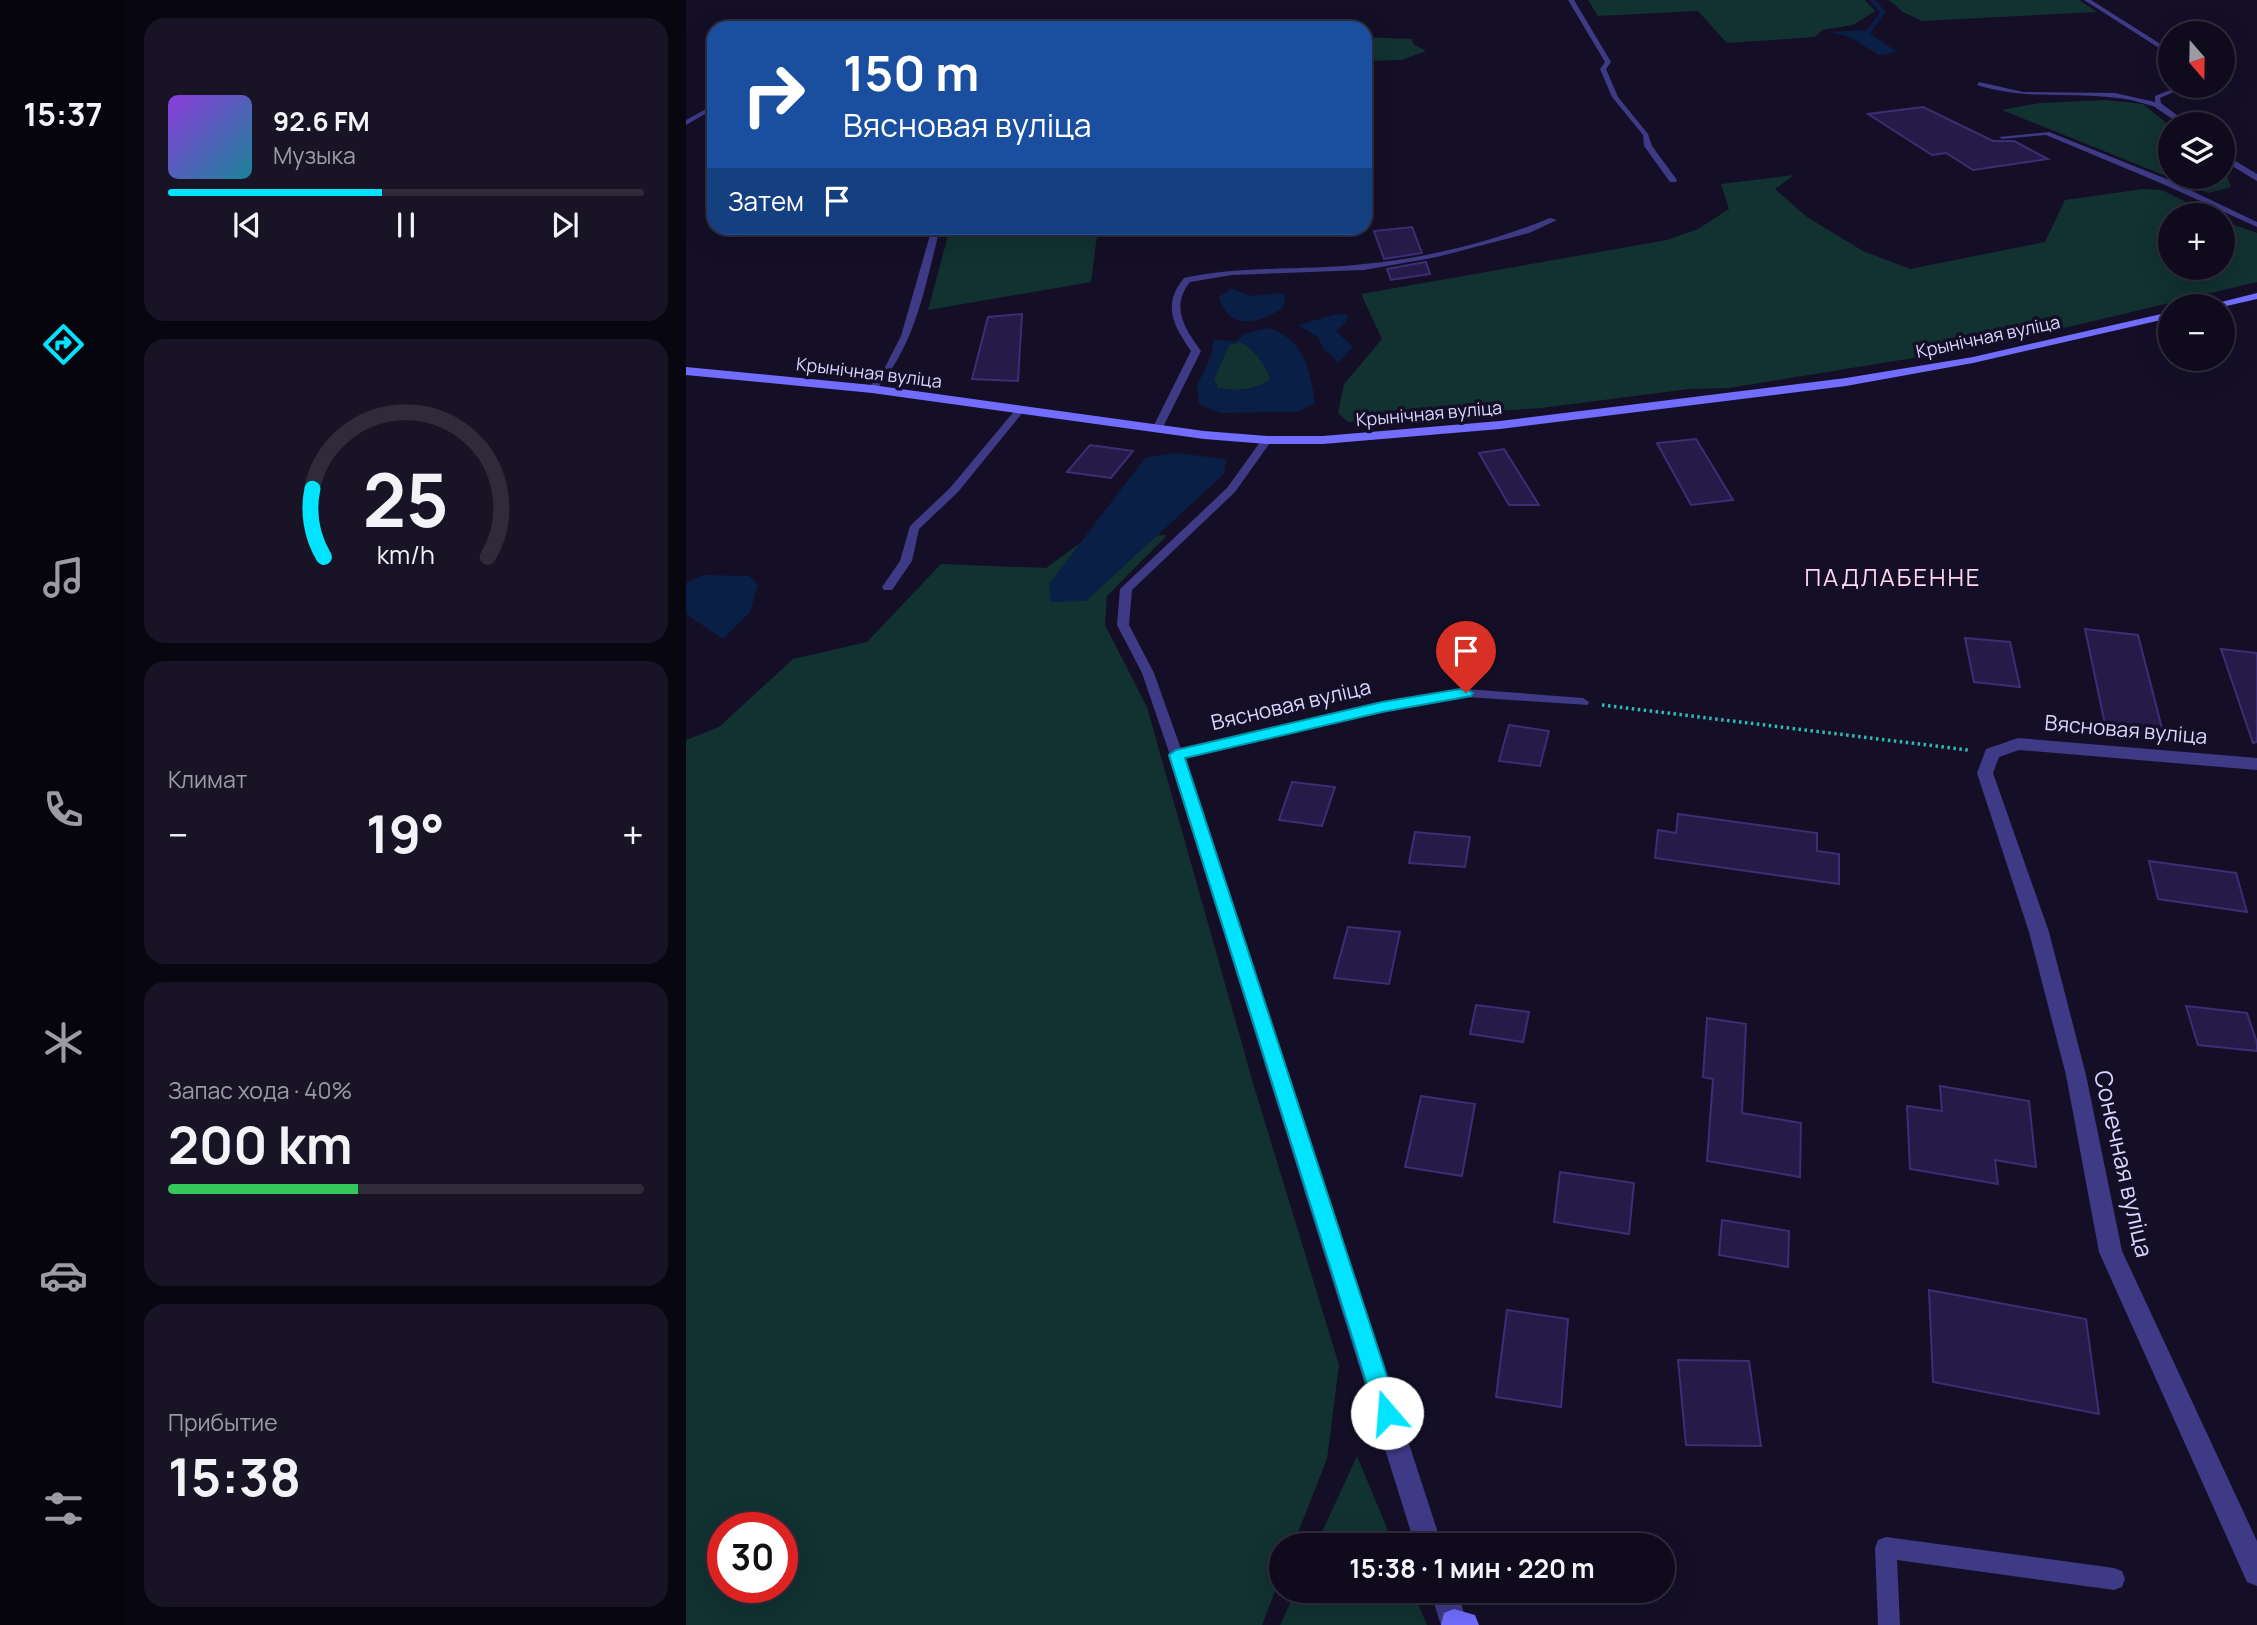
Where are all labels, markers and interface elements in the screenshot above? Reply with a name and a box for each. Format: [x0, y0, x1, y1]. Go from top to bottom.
north arrow [2158, 21, 2235, 98]
map controls [2158, 21, 2235, 371]
text: 150 m [843, 39, 979, 106]
icon: right [728, 49, 819, 140]
text: 15:37 [23, 92, 103, 136]
text: 92.6 FM [273, 103, 370, 139]
text: Вясновая вуліца [843, 103, 1092, 147]
button: layers [2158, 112, 2235, 189]
text: Музыка [273, 139, 356, 171]
icon: arrive [818, 182, 856, 220]
text: Затем [728, 183, 804, 219]
button: + [2158, 203, 2235, 280]
icon: previous [228, 206, 266, 244]
icon: pause [387, 206, 425, 244]
icon: next [546, 206, 584, 244]
button: − [2158, 294, 2235, 371]
street label: Крынічная вуліца [1914, 309, 2062, 363]
icon: directions [39, 320, 88, 369]
street label: Крынічная вуліца [795, 351, 943, 393]
street label: Крынічная вуліца [1355, 395, 1503, 431]
text: 25 [363, 450, 449, 550]
text: km/h [377, 537, 435, 572]
icon: music [39, 553, 88, 602]
district label: ПАДЛАБЕННЕ [1804, 560, 1982, 593]
pin [1436, 621, 1496, 693]
icon: arrive [1447, 632, 1485, 670]
street label: Вясновая вуліца [1208, 672, 1373, 736]
street label: Вясновая вуліца [2044, 708, 2209, 750]
text: Климат [168, 763, 247, 795]
icon: phone [39, 785, 88, 834]
text: 19° [366, 798, 445, 869]
text: − [168, 808, 189, 860]
text: + [622, 808, 644, 860]
icon: climate [39, 1018, 88, 1067]
street label: Сонечная вуліца [2087, 1067, 2162, 1260]
text: Запас хода · 40% [168, 1074, 352, 1106]
text: 200 km [168, 1109, 353, 1180]
icon: car [39, 1251, 88, 1300]
position arrow [1350, 1376, 1424, 1450]
text: Прибытие [168, 1406, 278, 1438]
text: 15:38 [168, 1441, 301, 1512]
icon: filters [39, 1484, 88, 1533]
speed limit sign: 30 [707, 1512, 798, 1603]
text: 15:38 · 1 мин · 220 m [1349, 1550, 1595, 1586]

